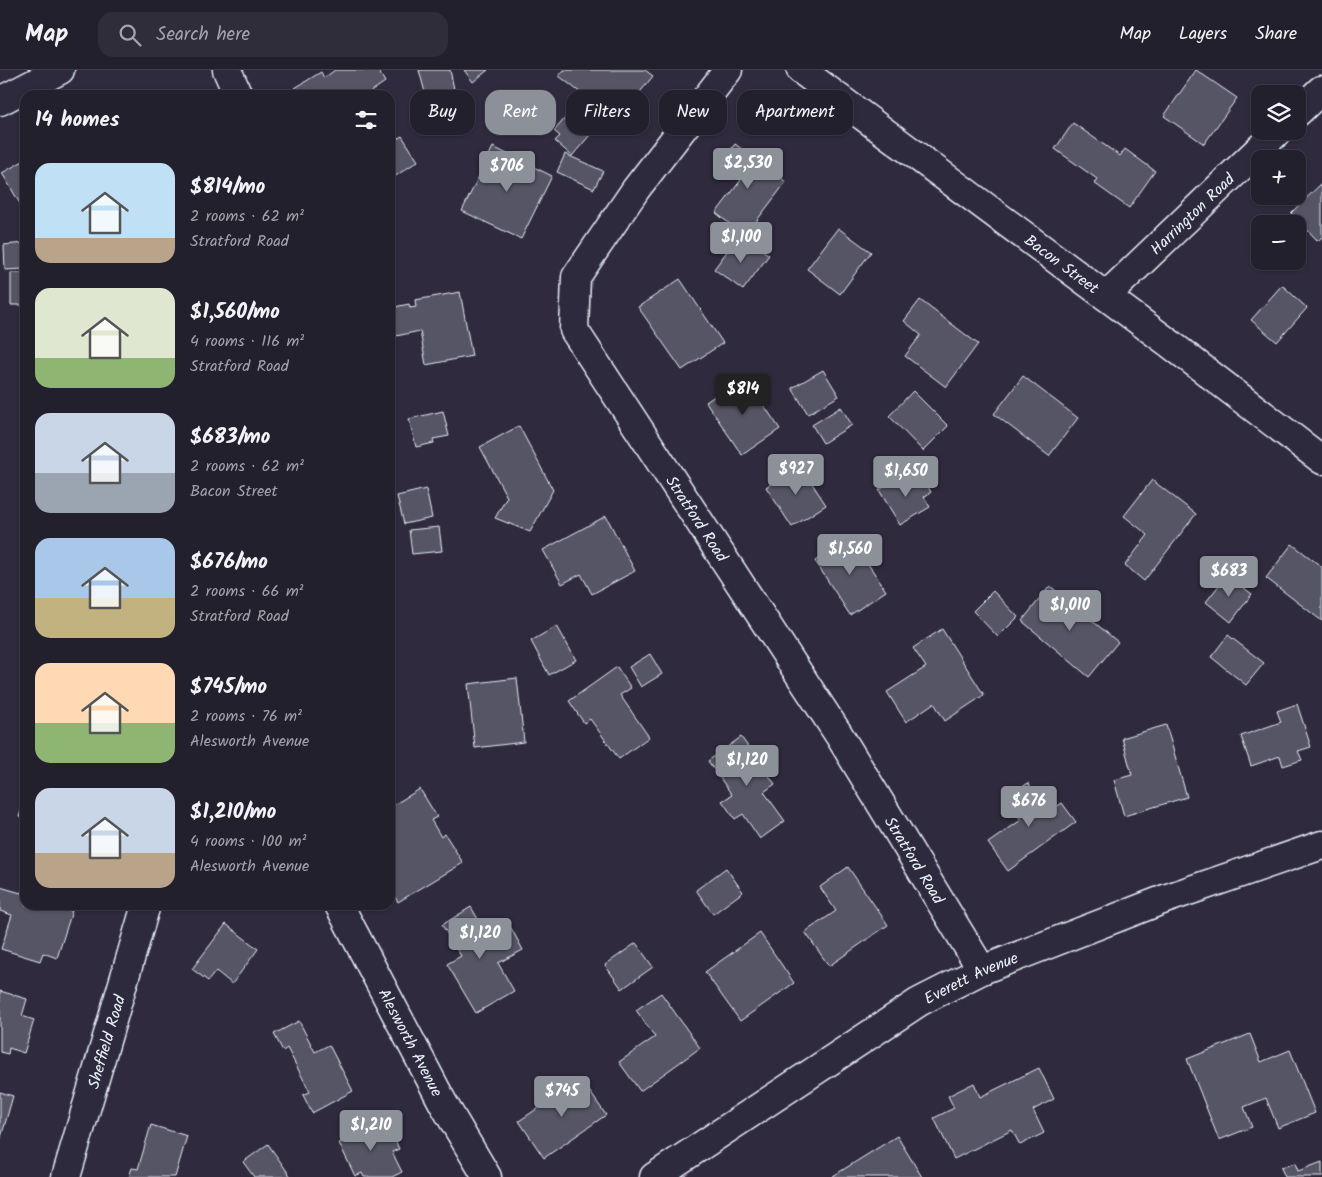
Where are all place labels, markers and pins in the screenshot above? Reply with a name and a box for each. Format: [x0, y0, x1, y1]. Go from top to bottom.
pin: $2,530 [707, 148, 789, 190]
pin: $706 [477, 150, 537, 193]
pin: $1,100 [700, 222, 782, 264]
pin: $814 [713, 374, 773, 416]
pin: $927 [766, 454, 826, 496]
pin: $1,650 [865, 456, 947, 498]
pin: $1,560 [809, 534, 891, 576]
pin: $683 [1199, 556, 1259, 598]
pin: $1,010 [1029, 590, 1111, 632]
pin: $1,120 [706, 744, 788, 787]
pin: $676 [999, 786, 1059, 828]
pin: $1,120 [439, 918, 521, 960]
pin: $745 [532, 1076, 592, 1118]
pin: $1,210 [330, 1110, 412, 1152]

